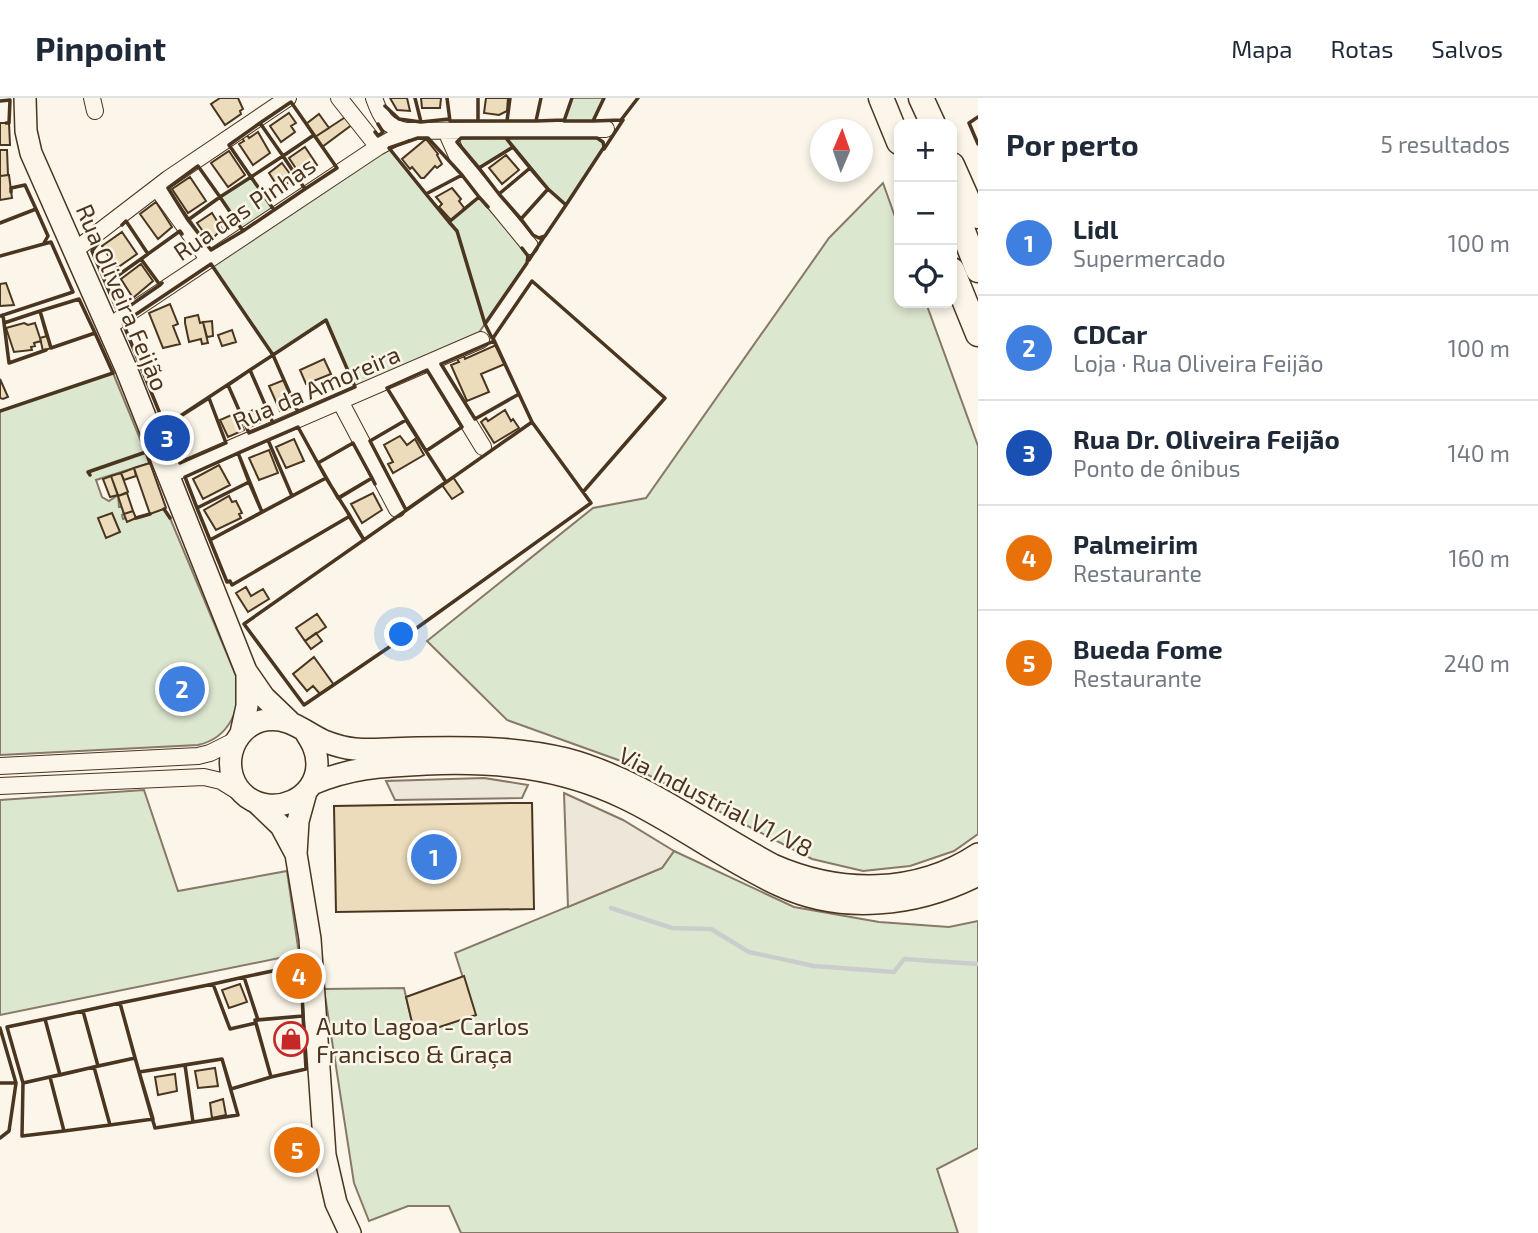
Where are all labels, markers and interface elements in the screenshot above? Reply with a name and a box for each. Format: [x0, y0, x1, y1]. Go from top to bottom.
text: Pinpoint [35, 28, 166, 68]
text: Mapa [1231, 34, 1293, 63]
text: Rotas [1331, 34, 1393, 63]
text: Salvos [1431, 34, 1503, 63]
north arrow [810, 119, 873, 182]
map controls [894, 119, 957, 308]
button: + [894, 119, 957, 182]
text: Por perto [1006, 126, 1139, 162]
text: 5 resultados [1380, 130, 1510, 158]
street label: Rua das Pinhas [168, 150, 320, 266]
button: − [894, 182, 957, 245]
street label: Rua Oliveira Feijão [71, 199, 175, 395]
text: Lidl [1073, 213, 1118, 244]
text: 1 [1024, 229, 1034, 257]
text: 100 m [1448, 229, 1510, 257]
text: Supermercado [1073, 244, 1225, 272]
button: locate [894, 245, 957, 308]
text: CDCar [1073, 318, 1147, 349]
text: 2 [1022, 334, 1036, 362]
text: 100 m [1448, 334, 1510, 362]
street label: Rua da Amoreira [228, 339, 404, 435]
text: Loja · Rua Oliveira Feijão [1073, 349, 1324, 377]
pin: 3 [144, 412, 190, 464]
text: Rua Dr. Oliveira Feijão [1073, 423, 1340, 454]
text: 3 [1022, 439, 1036, 467]
text: 140 m [1448, 439, 1510, 467]
text: Ponto de ônibus [1073, 454, 1241, 482]
text: Palmeirim [1073, 528, 1198, 559]
text: 4 [1022, 544, 1036, 572]
text: 160 m [1449, 544, 1510, 572]
text: Restaurante [1073, 559, 1202, 587]
your location [384, 617, 418, 651]
text: Bueda Fome [1073, 633, 1223, 664]
text: 5 [1023, 649, 1035, 677]
text: 240 m [1444, 649, 1510, 677]
pin: 2 [159, 663, 205, 715]
text: Restaurante [1073, 664, 1202, 692]
street label: Via Industrial V1/V8 [614, 740, 818, 862]
pin: 1 [411, 831, 457, 883]
pin: 4 [276, 950, 322, 1002]
place label: Auto Lagoa - Carlos Francisco & Graça [316, 1011, 529, 1069]
shop icon: Auto Lagoa - Carlos Francisco & Graça [272, 1020, 310, 1058]
pin: 5 [274, 1124, 320, 1176]

